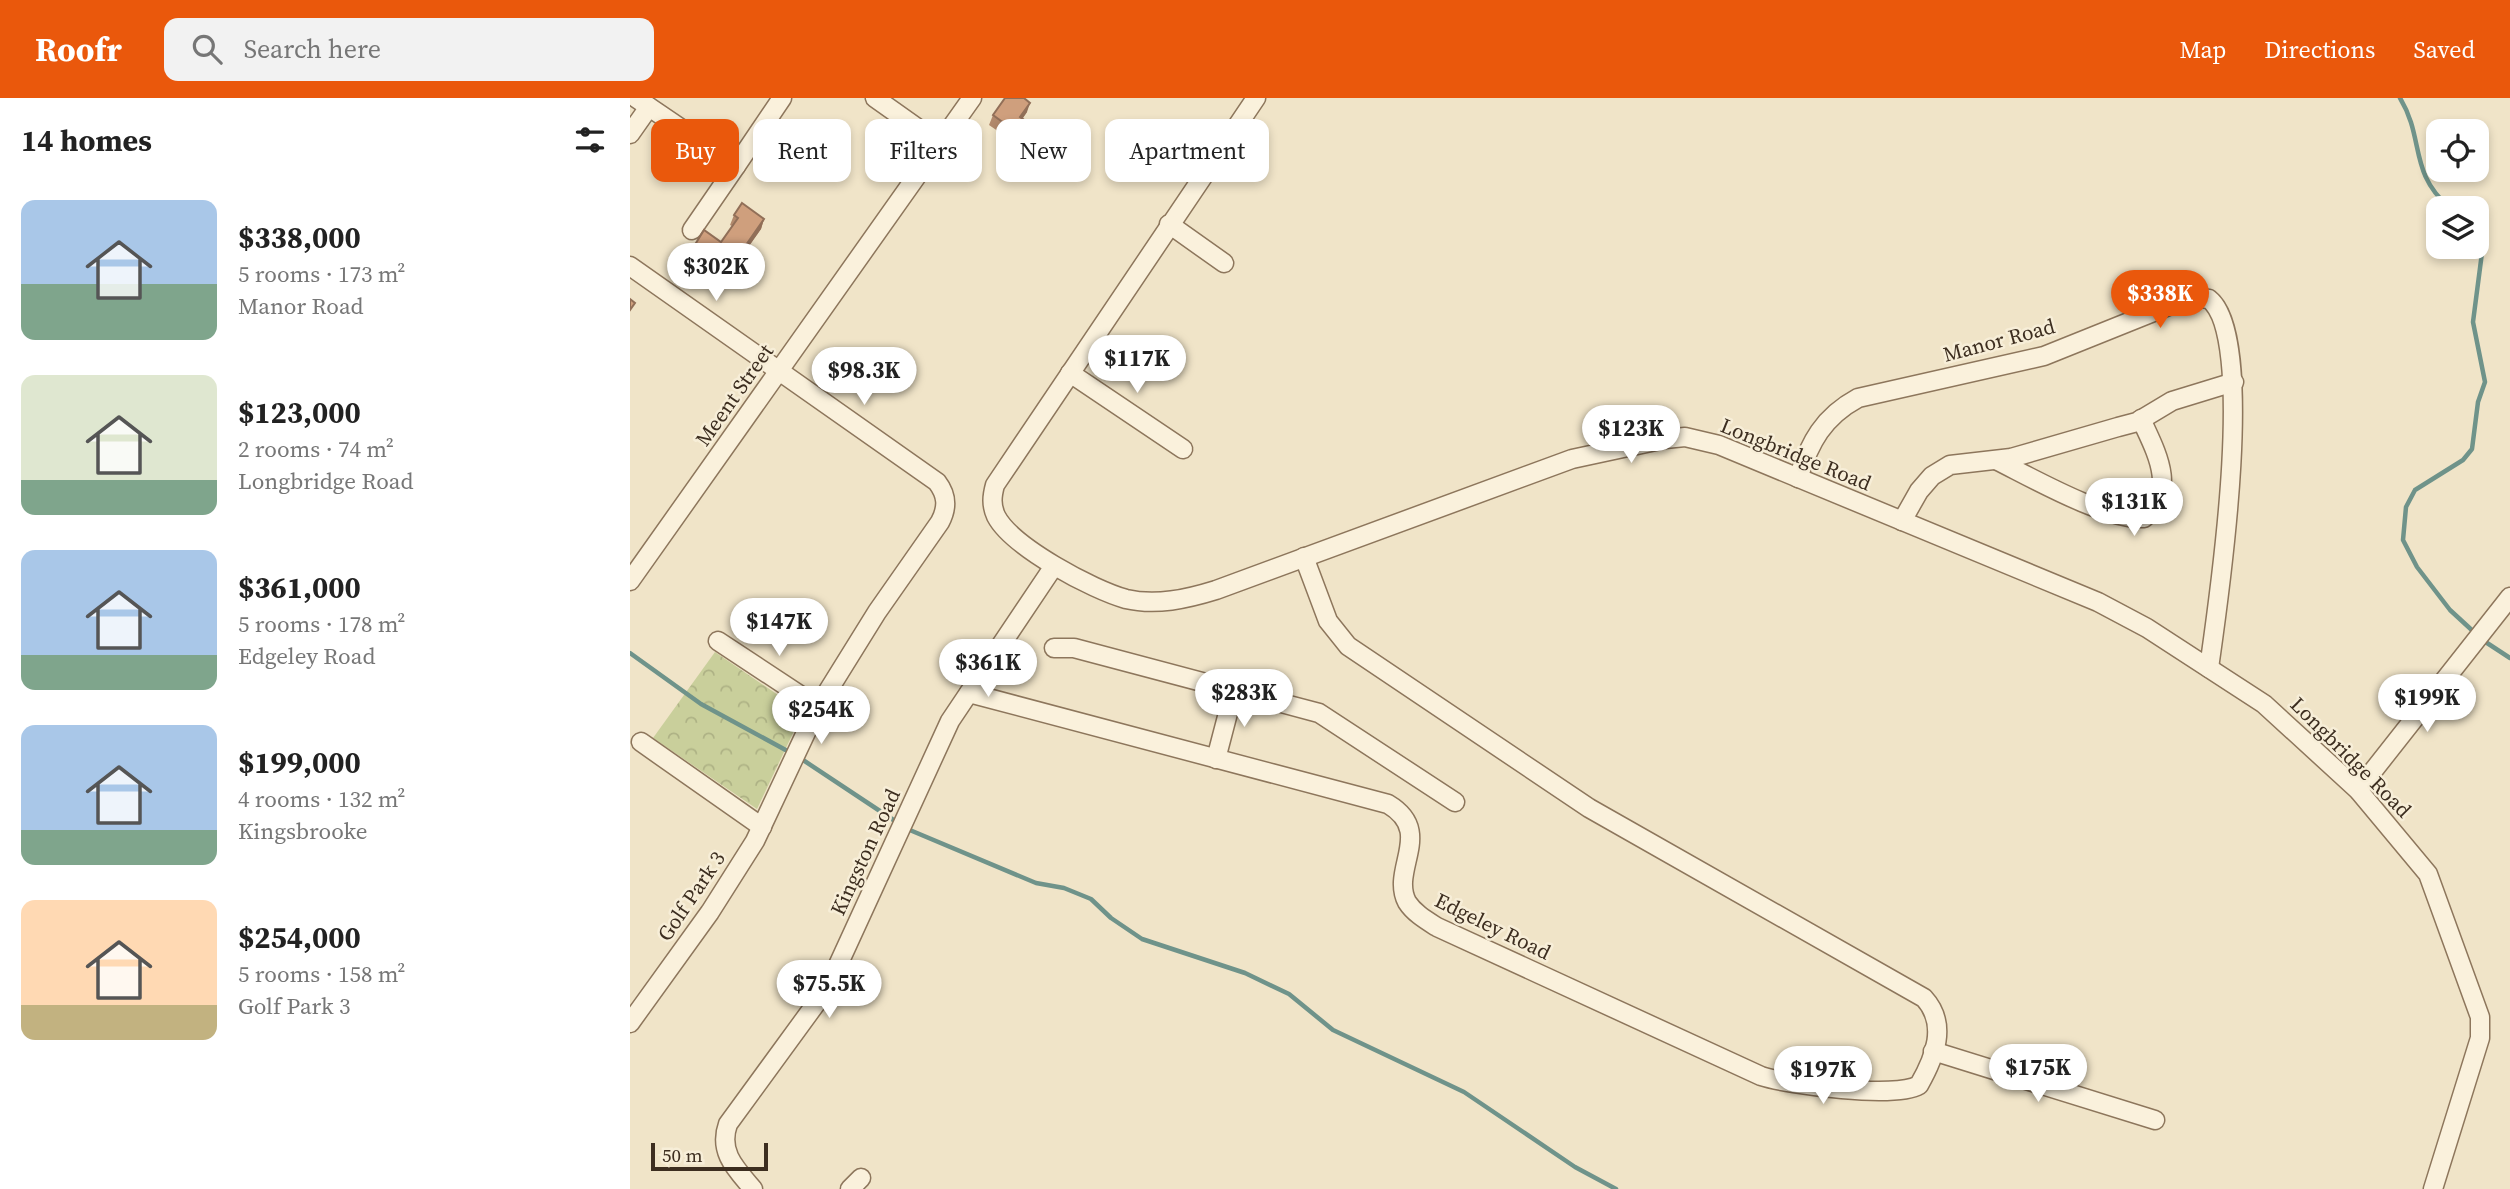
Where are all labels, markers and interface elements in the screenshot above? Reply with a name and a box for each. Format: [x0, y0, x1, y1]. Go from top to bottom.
search box [164, 18, 654, 81]
text: Roofr [35, 27, 122, 72]
icon: search [188, 30, 226, 68]
text: Search here [244, 31, 381, 67]
text: Map [2179, 33, 2226, 66]
text: Directions [2264, 33, 2375, 66]
text: Saved [2413, 33, 2475, 66]
chip: Buy [651, 119, 739, 182]
chip: Rent [753, 119, 851, 182]
chip: Filters [865, 119, 982, 182]
chip: New [996, 119, 1091, 182]
chip: Apartment [1105, 119, 1269, 182]
map controls [2426, 119, 2489, 259]
button: locate [2426, 119, 2489, 182]
text: 14 homes [21, 120, 152, 161]
icon: filters [571, 121, 609, 159]
button: layers [2426, 196, 2489, 259]
text: $338,000 [238, 217, 361, 258]
icon: home [77, 228, 161, 312]
pin: $302K [667, 244, 765, 303]
text: $302K [683, 250, 749, 282]
text: 5 rooms · 173 m² [238, 258, 405, 290]
pin: $338K [2111, 271, 2209, 330]
text: $338K [2127, 277, 2193, 309]
text: Manor Road [238, 290, 364, 322]
street label: Manor Road [1940, 311, 2058, 369]
pin: $117K [1088, 336, 1186, 395]
street label: Meent Street [688, 338, 780, 452]
text: $117K [1104, 342, 1170, 374]
pin: $98.3K [807, 348, 921, 407]
text: $98.3K [828, 354, 900, 386]
text: $123,000 [238, 392, 361, 433]
icon: home [77, 403, 161, 487]
pin: $123K [1582, 406, 1680, 465]
street label: Longbridge Road [1716, 411, 1876, 497]
text: $123K [1598, 412, 1664, 444]
text: 2 rooms · 74 m² [238, 433, 394, 465]
text: Longbridge Road [238, 465, 414, 497]
pin: $131K [2085, 478, 2183, 538]
text: $131K [2101, 485, 2167, 517]
text: $361,000 [238, 567, 361, 608]
icon: home [77, 578, 161, 662]
pin: $147K [730, 598, 828, 658]
text: $147K [746, 605, 812, 637]
text: 5 rooms · 178 m² [238, 608, 405, 640]
text: Edgeley Road [238, 640, 375, 672]
pin: $361K [939, 640, 1037, 699]
text: $361K [955, 646, 1021, 678]
pin: $283K [1195, 670, 1293, 729]
pin: $199K [2378, 674, 2476, 734]
text: $283K [1211, 676, 1277, 708]
text: $199K [2394, 681, 2460, 713]
pin: $254K [772, 686, 870, 746]
street label: Longbridge Road [2284, 690, 2418, 824]
text: $254K [788, 693, 854, 725]
text: $199,000 [238, 742, 361, 783]
icon: home [77, 753, 161, 837]
text: 4 rooms · 132 m² [238, 783, 405, 815]
street label: Kingston Road [823, 784, 907, 920]
text: Kingsbrooke [238, 815, 367, 847]
street label: Golf Park 3 [650, 845, 732, 947]
street label: Edgeley Road [1430, 885, 1556, 967]
text: $254,000 [238, 917, 361, 958]
icon: home [77, 928, 161, 1012]
text: 5 rooms · 158 m² [238, 958, 405, 990]
pin: $75.5K [772, 960, 886, 1020]
text: $75.5K [793, 967, 865, 999]
text: Golf Park 3 [238, 990, 351, 1022]
pin: $175K [1989, 1044, 2087, 1104]
pin: $197K [1774, 1046, 1872, 1106]
text: $175K [2005, 1051, 2071, 1083]
text: $197K [1790, 1053, 1856, 1085]
scale bar [651, 1140, 768, 1172]
text: 50 m [662, 1142, 703, 1168]

